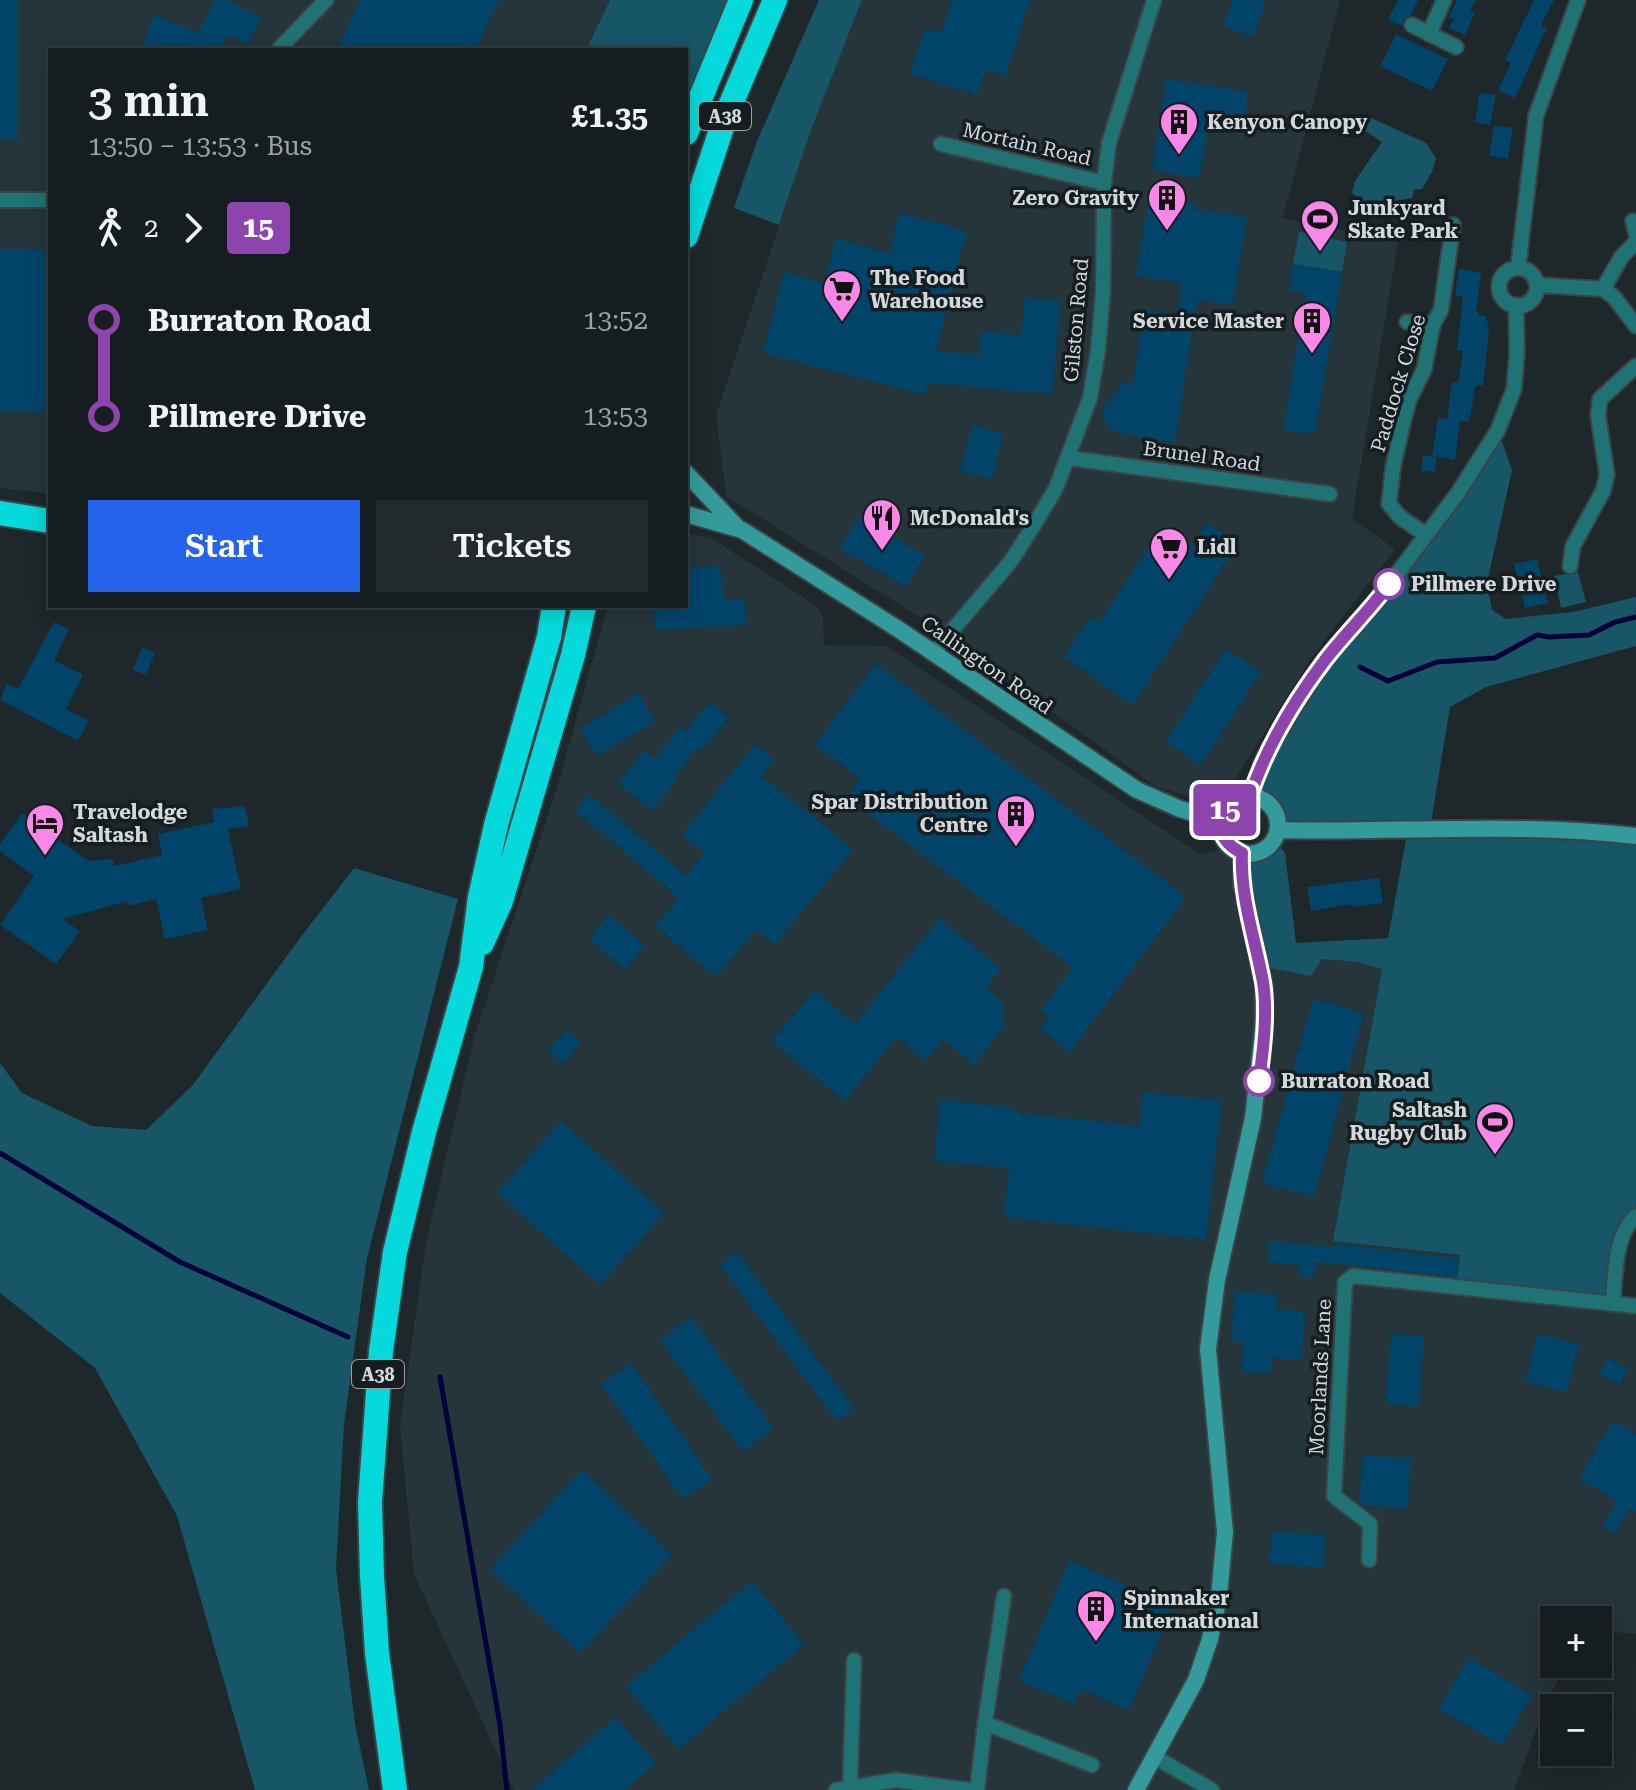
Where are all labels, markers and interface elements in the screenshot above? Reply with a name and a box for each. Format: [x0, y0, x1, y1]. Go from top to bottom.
text: 3 min [88, 75, 209, 127]
text: £1.35 [571, 99, 648, 134]
building icon: Kenyon Canopy [1158, 101, 1200, 156]
road number: A38 [699, 102, 751, 130]
place label: Kenyon Canopy [1207, 110, 1367, 134]
street label: Mortain Road [960, 118, 1094, 171]
text: 13:50 – 13:53 · Bus [88, 131, 312, 161]
building icon: Zero Gravity [1146, 177, 1188, 232]
place label: Zero Gravity [1013, 186, 1139, 210]
place label: Junkyard Skate Park [1348, 196, 1459, 243]
sports icon: Junkyard Skate Park [1299, 198, 1341, 253]
icon: walk [88, 206, 132, 250]
icon: forward [171, 206, 215, 250]
text: 15 [243, 211, 274, 244]
text: 2 [144, 213, 159, 243]
street label: Gilston Road [1059, 257, 1093, 383]
place label: The Food Warehouse [870, 266, 984, 313]
supermarket icon: The Food Warehouse [821, 268, 863, 323]
building icon: Service Master [1291, 300, 1333, 355]
text: Burraton Road [148, 303, 371, 338]
text: 13:52 [583, 305, 648, 335]
place label: Service Master [1133, 309, 1284, 333]
street label: Paddock Close [1366, 311, 1430, 455]
text: Pillmere Drive [148, 399, 366, 434]
text: 13:53 [583, 401, 648, 431]
street label: Brunel Road [1142, 436, 1262, 476]
restaurant icon: McDonald's [861, 497, 903, 552]
button: Start [88, 500, 360, 592]
button: Tickets [376, 500, 648, 592]
place label: McDonald's [910, 506, 1029, 530]
supermarket icon: Lidl [1148, 526, 1190, 581]
place label: Lidl [1197, 535, 1237, 559]
marker: Pillmere Drive [1374, 569, 1404, 599]
place label: Pillmere Drive [1411, 572, 1557, 596]
street label: Callington Road [917, 611, 1058, 719]
line badge: 15 [1189, 784, 1261, 836]
place label: Spar Distribution Centre [812, 790, 989, 837]
building icon: Spar Distribution Centre [995, 793, 1037, 848]
text: 15 [1209, 793, 1241, 826]
place label: Travelodge Saltash [73, 800, 188, 847]
hotel icon: Travelodge Saltash [24, 802, 66, 857]
marker: Burraton Road [1244, 1066, 1274, 1096]
place label: Burraton Road [1281, 1069, 1430, 1093]
place label: Saltash Rugby Club [1349, 1098, 1468, 1145]
sports icon: Saltash Rugby Club [1474, 1101, 1516, 1156]
street label: Moorlands Lane [1304, 1298, 1336, 1456]
road number: A38 [352, 1360, 404, 1388]
place label: Spinnaker International [1124, 1586, 1259, 1633]
building icon: Spinnaker International [1075, 1588, 1117, 1643]
map controls [1540, 1606, 1612, 1766]
button: + [1540, 1606, 1612, 1678]
button: − [1540, 1694, 1612, 1766]

